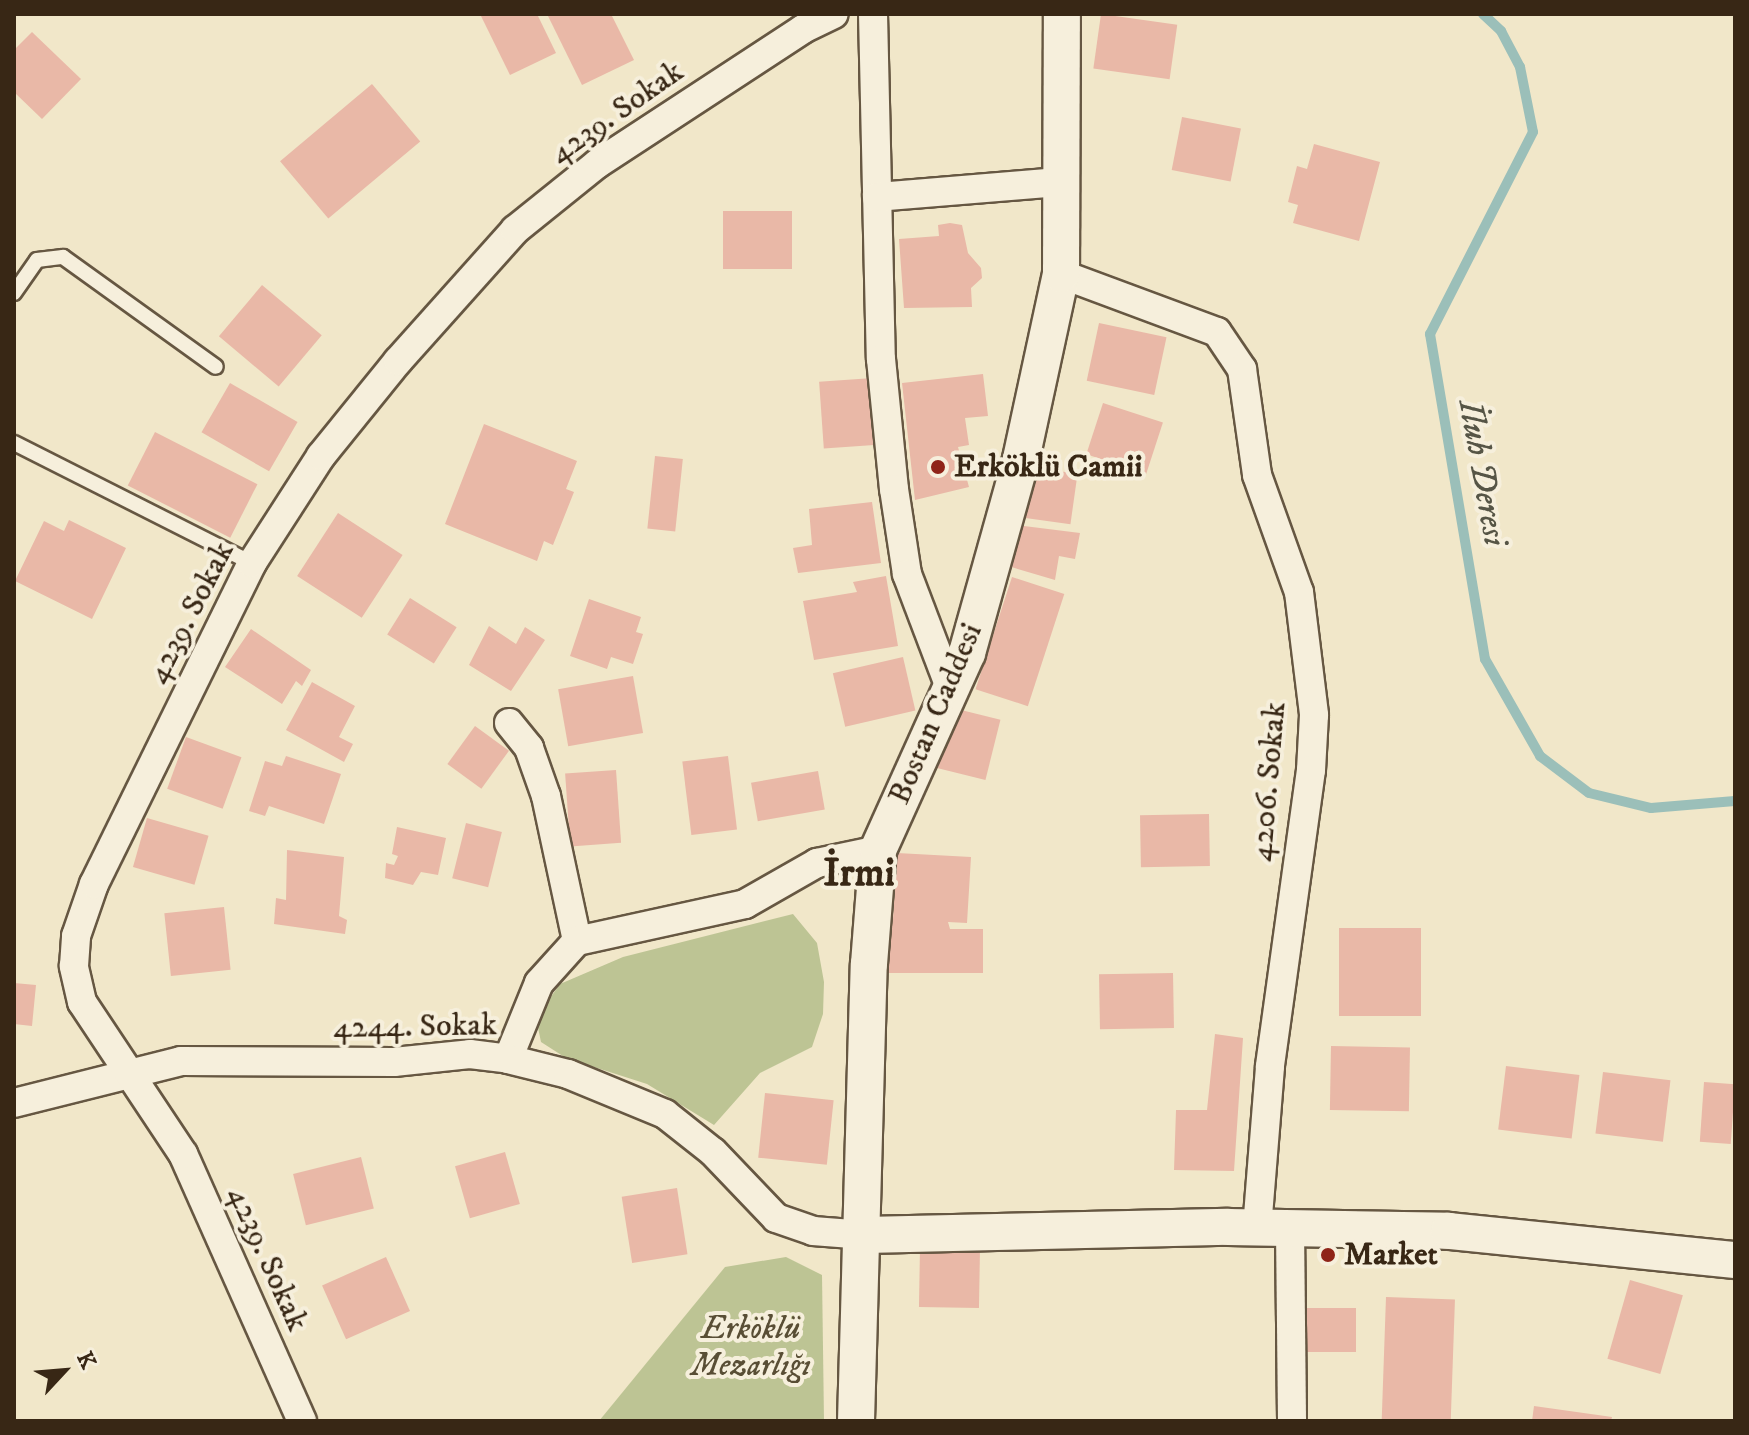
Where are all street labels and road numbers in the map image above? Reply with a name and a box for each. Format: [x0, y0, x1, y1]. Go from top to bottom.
street label: 4239. Sokak [543, 53, 691, 173]
street label: 4239. Sokak [139, 536, 243, 690]
street label: Bostan Caddesi [881, 618, 991, 810]
street label: 4206. Sokak [1243, 701, 1295, 863]
street label: 4244. Sokak [333, 1006, 497, 1048]
street label: 4239. Sokak [218, 1181, 316, 1337]

